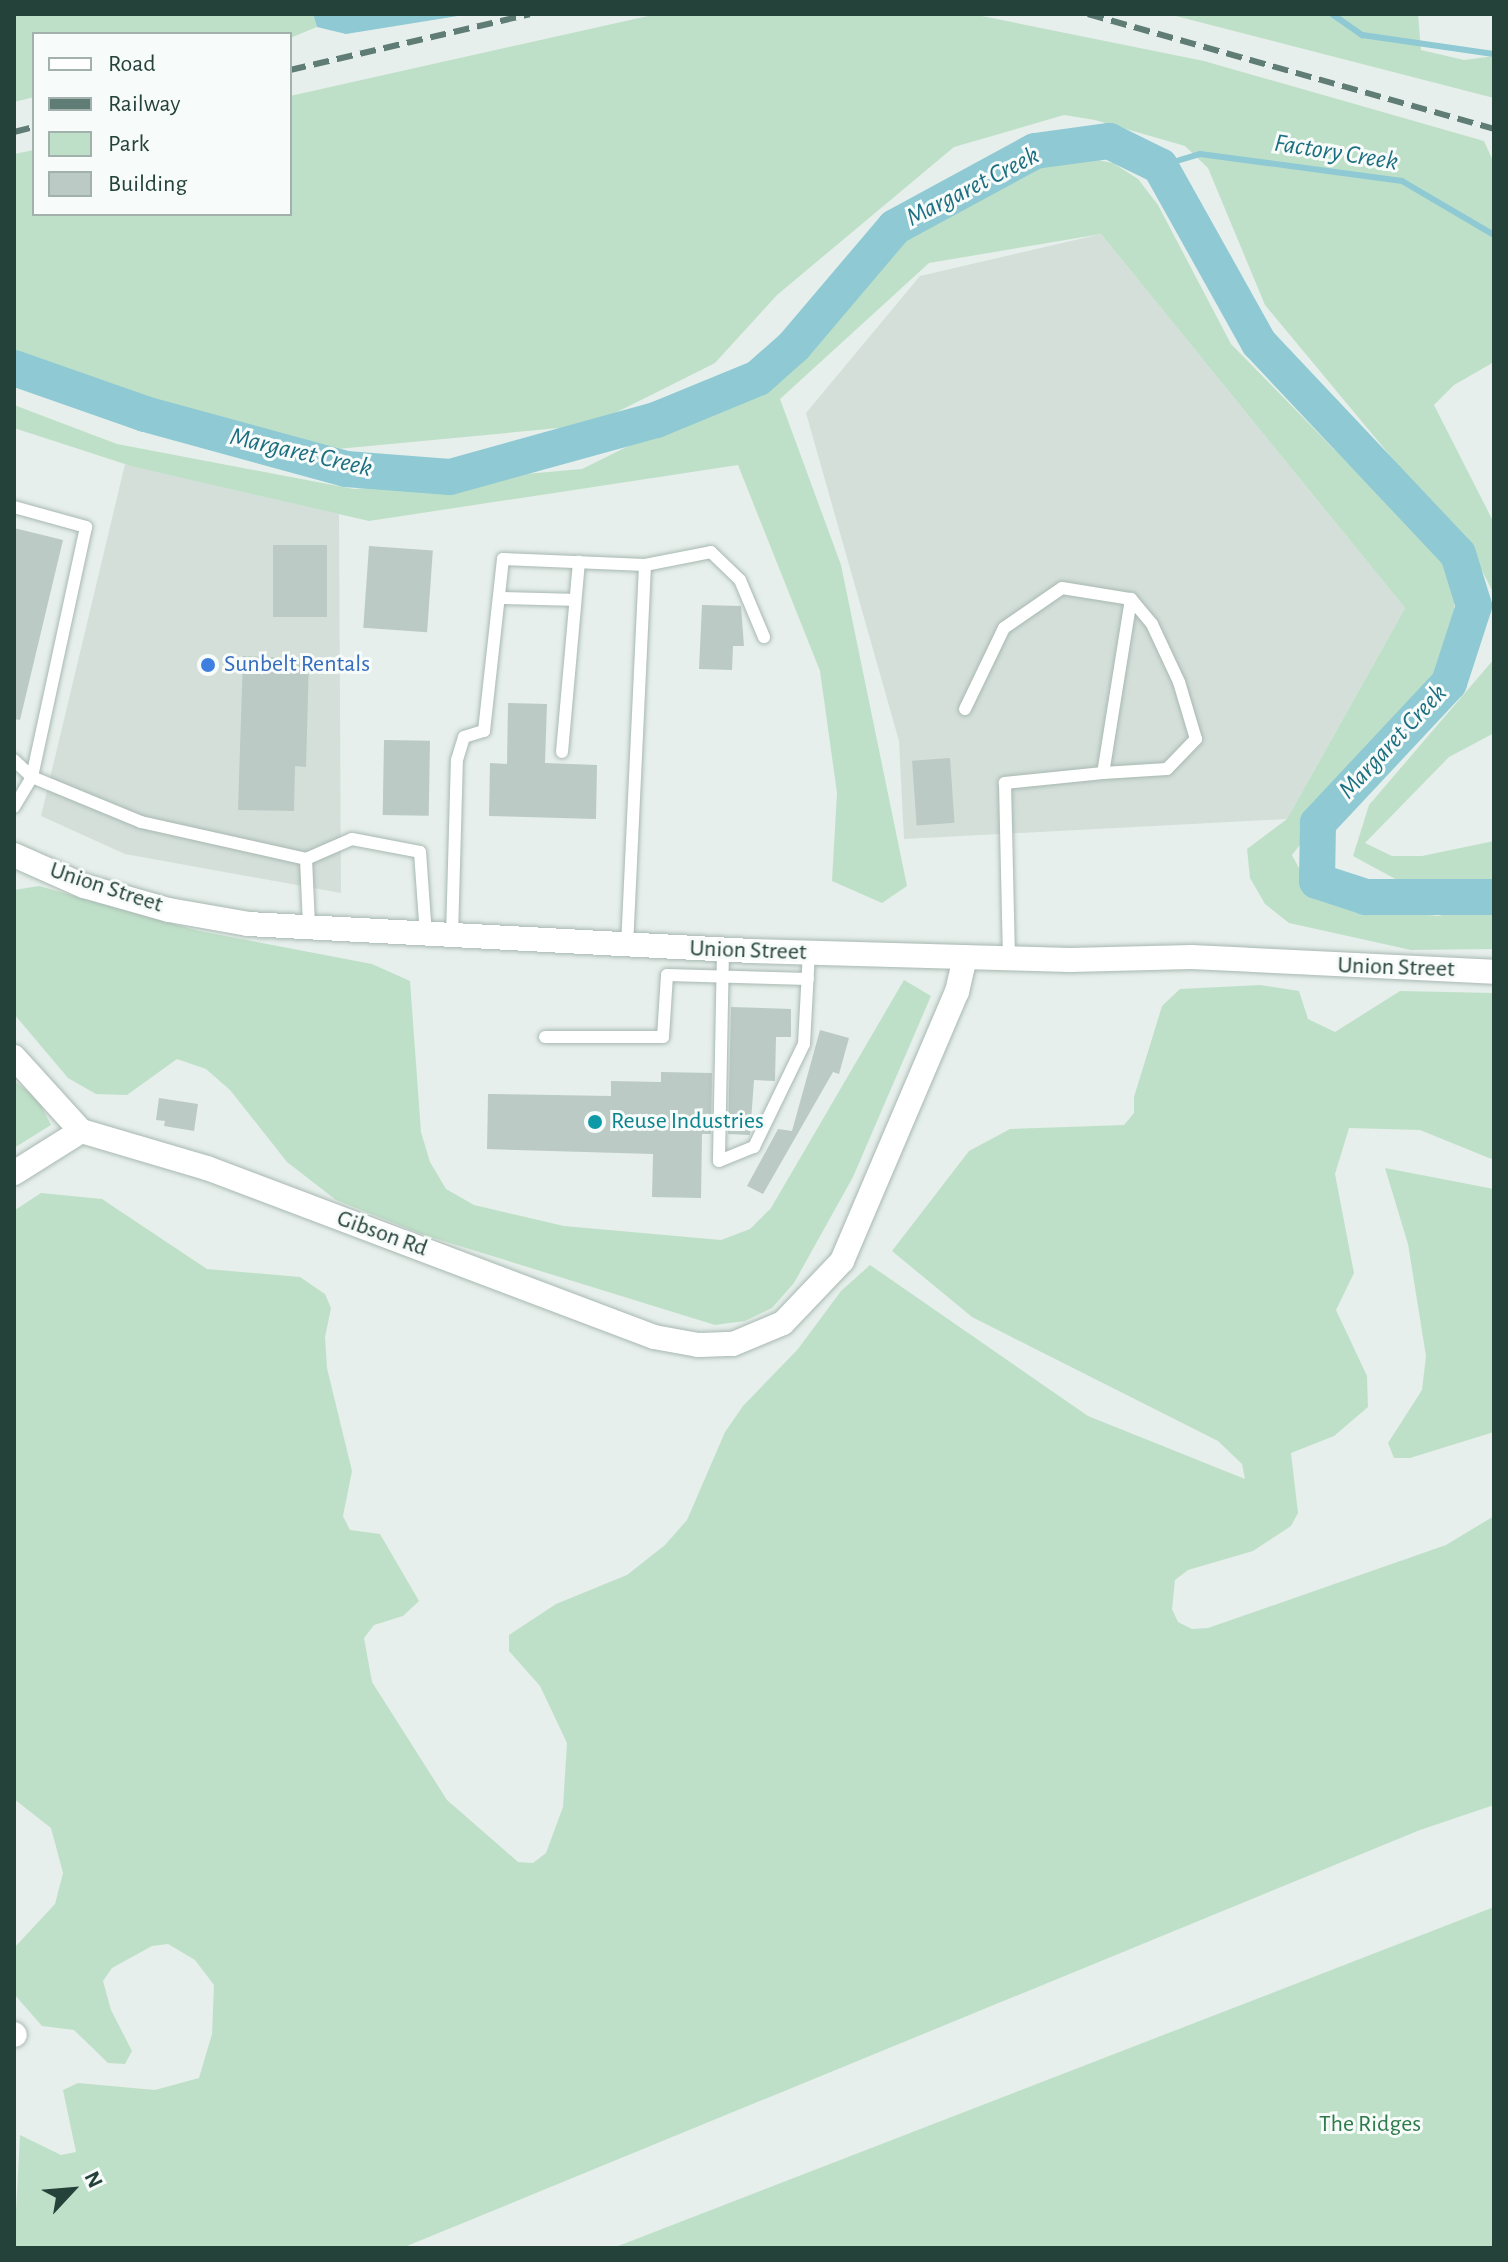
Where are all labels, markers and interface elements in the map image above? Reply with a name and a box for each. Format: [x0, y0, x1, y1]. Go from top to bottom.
legend [32, 32, 292, 216]
text: Road [108, 52, 156, 76]
text: Railway [108, 92, 180, 116]
water label: Factory Creek [1272, 128, 1400, 178]
text: Park [108, 132, 149, 156]
water label: Margaret Creek [901, 140, 1045, 234]
text: Building [108, 172, 187, 196]
water label: Margaret Creek [227, 421, 375, 485]
place label: Sunbelt Rentals [224, 651, 370, 679]
marker: Sunbelt Rentals [199, 656, 217, 674]
water label: Margaret Creek [1332, 678, 1454, 806]
street label: Union Street [46, 856, 166, 920]
street label: Union Street [689, 935, 807, 967]
street label: Union Street [1337, 952, 1455, 984]
place label: Reuse Industries [611, 1108, 764, 1136]
marker: Reuse Industries [586, 1113, 604, 1131]
street label: Gibson Rd [333, 1204, 431, 1264]
park label: The Ridges [1319, 2111, 1421, 2139]
north arrow [32, 2150, 112, 2230]
text: N [80, 2168, 107, 2191]

